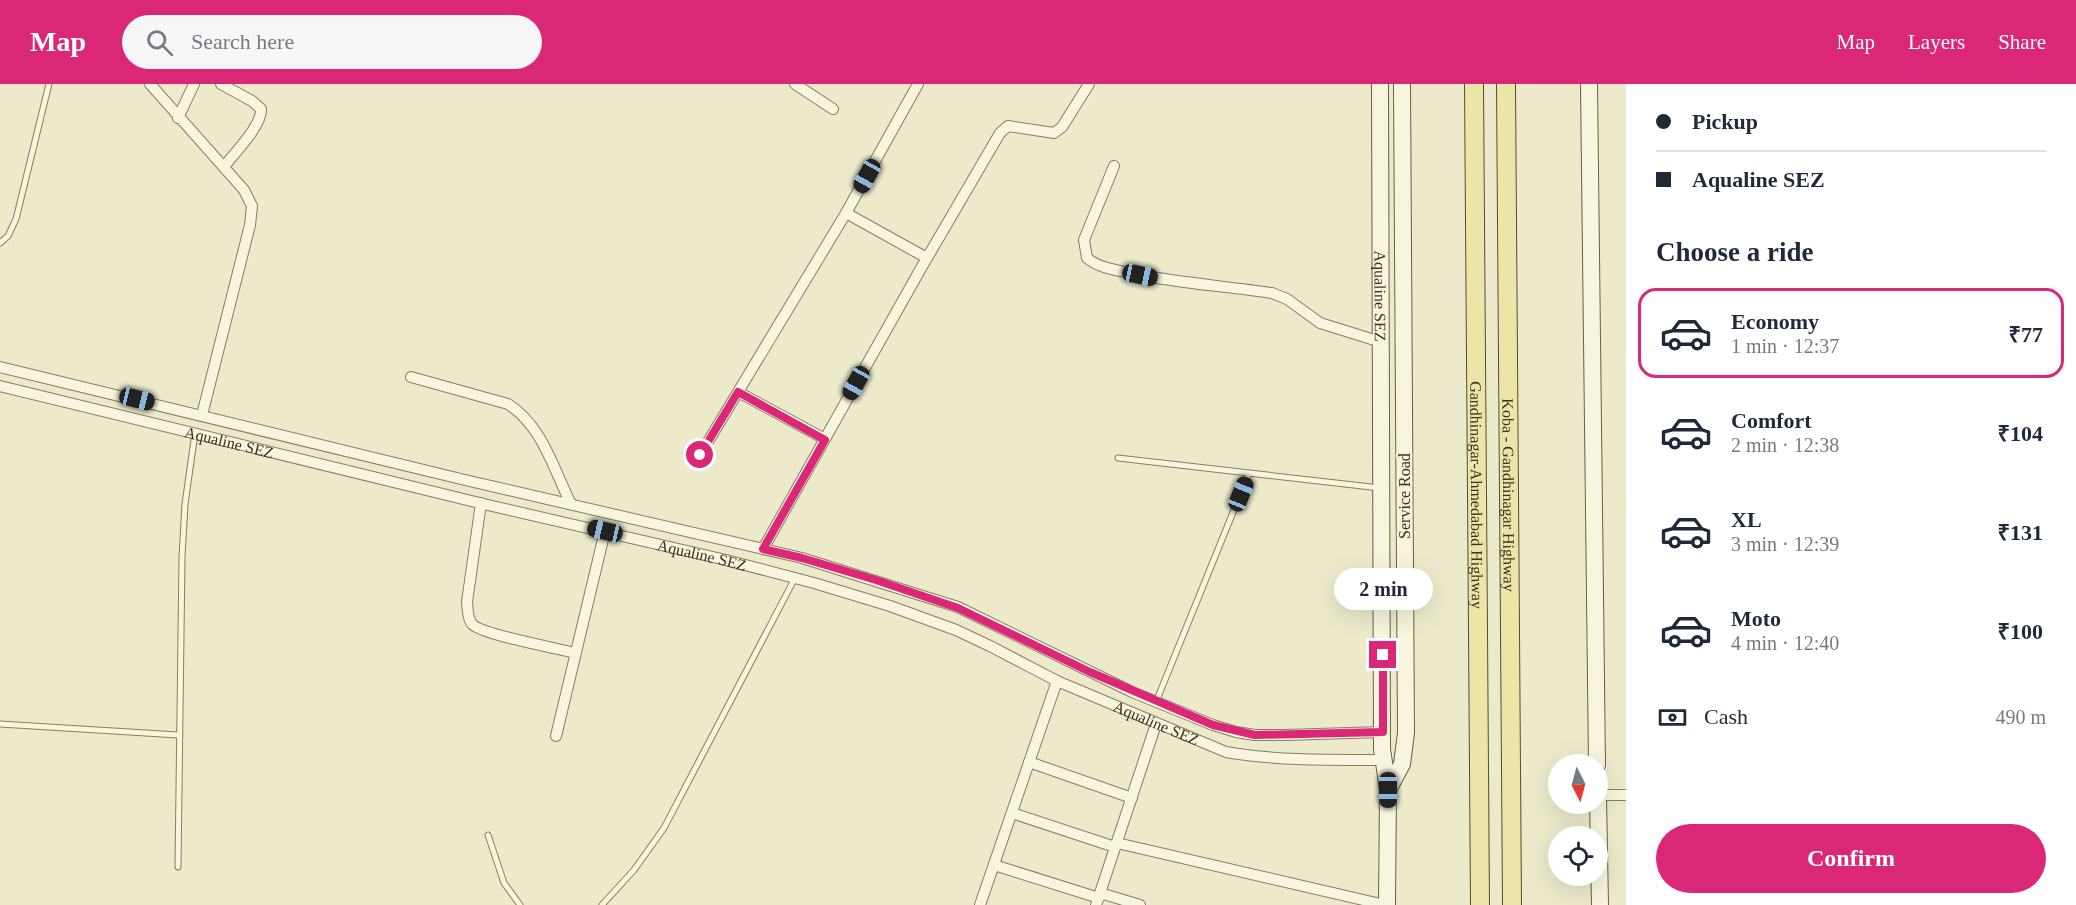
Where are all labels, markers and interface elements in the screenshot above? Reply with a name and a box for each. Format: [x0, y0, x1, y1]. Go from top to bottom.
search box [122, 15, 542, 69]
text: Map [30, 26, 86, 57]
icon: search [143, 26, 176, 59]
text: Search here [191, 29, 294, 54]
text: Map [1837, 30, 1875, 54]
text: Layers [1908, 30, 1965, 54]
text: Share [1998, 30, 2046, 54]
text: Pickup [1692, 109, 1758, 134]
car [850, 156, 884, 196]
text: Aqualine SEZ [1692, 167, 1825, 192]
text: Choose a ride [1656, 237, 1814, 267]
street label: Aqualine SEZ [1371, 250, 1389, 342]
car [1121, 262, 1159, 288]
icon: car [1659, 306, 1713, 360]
text: Economy [1731, 309, 1819, 334]
text: ₹77 [2008, 322, 2043, 347]
text: 1 min · 12:37 [1731, 335, 1839, 357]
car [839, 363, 873, 403]
street label: Gandhinagar-Ahmedabad Highway [1467, 381, 1486, 609]
car [117, 386, 157, 412]
street label: Koba - Gandhinagar Highway [1500, 398, 1518, 592]
icon: car [1659, 405, 1713, 459]
text: Comfort [1731, 408, 1812, 433]
text: ₹104 [1997, 421, 2043, 446]
street label: Aqualine SEZ [183, 423, 276, 461]
text: 2 min · 12:38 [1731, 434, 1839, 456]
route start [686, 441, 713, 468]
street label: Service Road [1396, 453, 1413, 539]
car [1226, 474, 1256, 514]
icon: car [1659, 504, 1713, 558]
text: XL [1731, 507, 1762, 532]
car [585, 518, 625, 544]
text: ₹131 [1997, 520, 2043, 545]
text: 3 min · 12:39 [1731, 533, 1839, 555]
street label: Aqualine SEZ [656, 536, 748, 574]
callout: 2 min [1334, 568, 1432, 610]
text: 2 min [1359, 578, 1408, 600]
icon: car [1659, 603, 1713, 657]
text: Moto [1731, 606, 1781, 631]
text: ₹100 [1997, 619, 2043, 644]
text: 4 min · 12:40 [1731, 632, 1839, 654]
route end [1369, 641, 1396, 668]
street label: Aqualine SEZ [1111, 697, 1202, 748]
icon: cash [1656, 701, 1689, 734]
text: Cash [1704, 704, 1748, 729]
text: 490 m [1995, 706, 2046, 728]
north arrow [1548, 754, 1608, 814]
map controls [1548, 754, 1608, 886]
car [1379, 772, 1397, 808]
button: Confirm [1656, 824, 2046, 893]
button: locate [1548, 826, 1608, 886]

